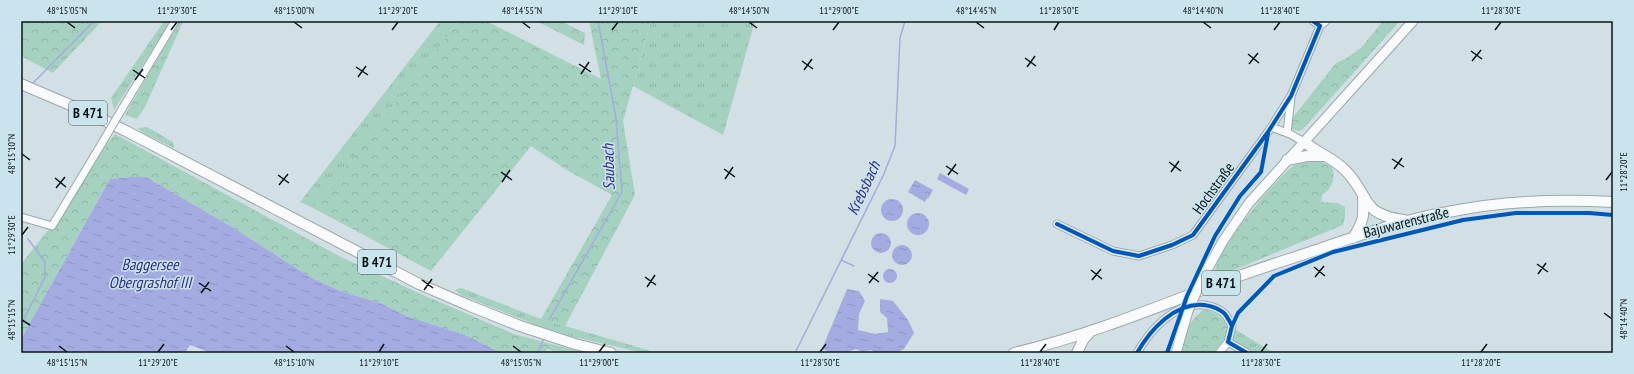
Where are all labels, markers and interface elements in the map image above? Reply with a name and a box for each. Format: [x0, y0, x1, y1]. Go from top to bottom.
text: 48°15'05"N [47, 4, 87, 17]
text: 11°29'30"E [157, 4, 197, 17]
text: 48°15'00"N [274, 4, 314, 17]
text: 11°29'20"E [378, 4, 418, 17]
text: 48°14'55"N [502, 4, 542, 17]
text: 11°29'10"E [598, 4, 638, 17]
text: 48°14'50"N [729, 4, 769, 17]
text: 11°29'00"E [819, 4, 859, 17]
text: 48°14'45"N [956, 4, 996, 17]
text: 11°28'50"E [1039, 4, 1079, 17]
text: 48°14'40"N [1183, 4, 1223, 17]
text: 11°28'40"E [1260, 4, 1300, 17]
text: 11°28'30"E [1481, 4, 1521, 17]
road number: B 471 [69, 101, 107, 125]
text: 48°15'10"N [5, 134, 18, 174]
water label: Saubach [597, 143, 619, 190]
text: 11°28'20"E [1617, 152, 1630, 192]
water label: Krebsbach [842, 157, 885, 218]
street label: Hochstraße [1188, 158, 1238, 218]
street label: Bajuwarenstraße [1361, 202, 1451, 242]
text: 11°29'30"E [5, 215, 18, 255]
road number: B 471 [358, 250, 396, 274]
water label: Baggersee Obergrashof III [109, 254, 193, 292]
road number: B 471 [1202, 271, 1240, 295]
text: 48°14'40"N [1617, 299, 1630, 339]
text: 48°15'15"N [5, 300, 18, 340]
text: 48°15'15"N [47, 356, 87, 369]
text: 11°29'20"E [138, 356, 178, 369]
text: 48°15'10"N [274, 356, 314, 369]
text: 11°29'10"E [359, 356, 399, 369]
text: 48°15'05"N [501, 356, 541, 369]
text: 11°29'00"E [579, 356, 619, 369]
text: 11°28'50"E [800, 356, 840, 369]
text: 11°28'40"E [1020, 356, 1060, 369]
text: 11°28'30"E [1241, 356, 1281, 369]
text: 11°28'20"E [1461, 356, 1501, 369]

